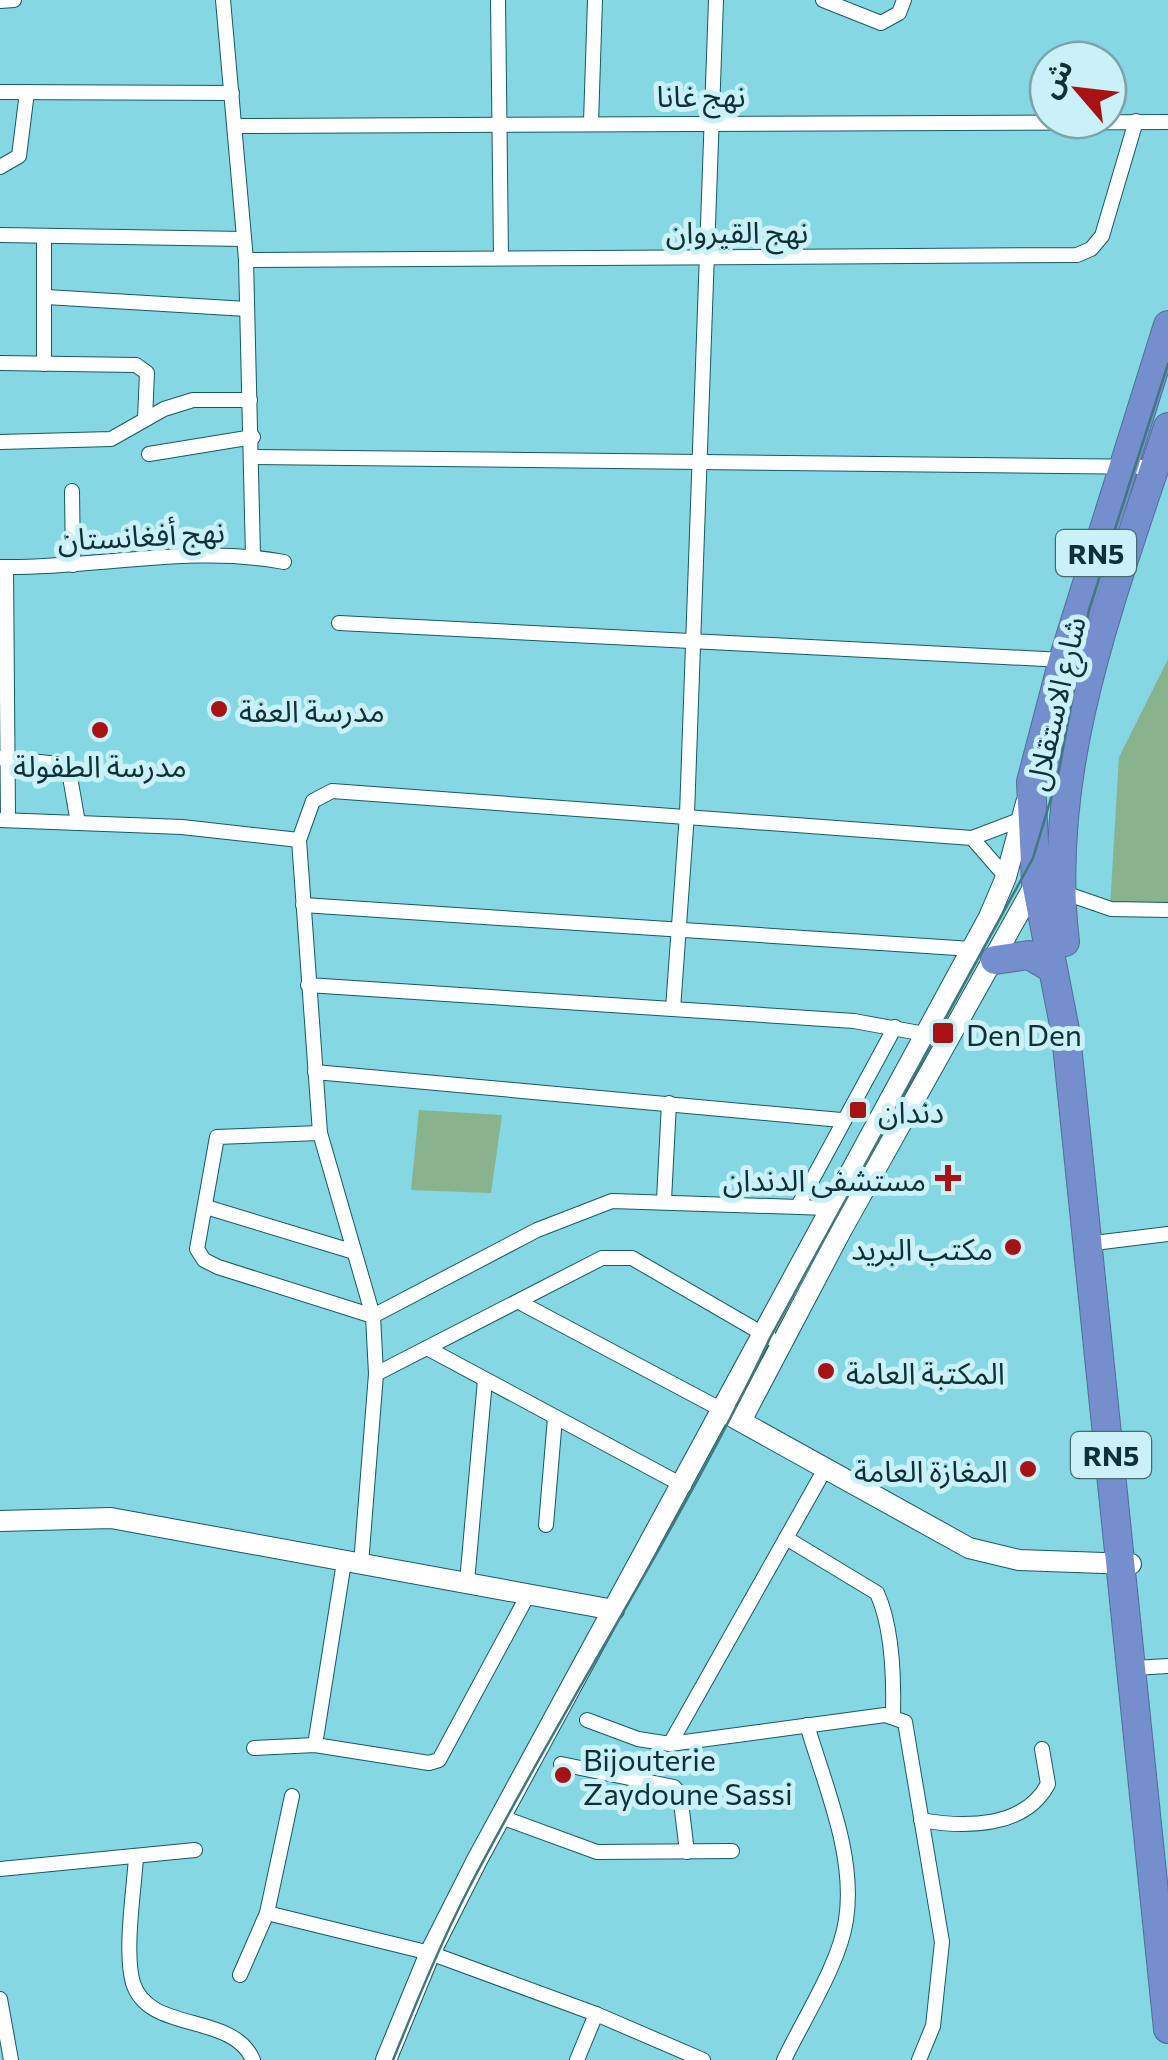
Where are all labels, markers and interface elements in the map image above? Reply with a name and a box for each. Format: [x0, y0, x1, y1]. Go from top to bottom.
north arrow [1028, 40, 1128, 140]
text: ش [1031, 53, 1079, 103]
street label: نهج غانا [656, 76, 746, 119]
street label: نهج القيروان [666, 212, 808, 255]
street label: نهج أفغانستان [56, 511, 226, 563]
road number: RN5 [1056, 530, 1136, 576]
street label: شارع الاستقلال [1016, 613, 1098, 795]
place label: مدرسة العفة [239, 691, 385, 729]
marker: مدرسة العفة [208, 698, 230, 720]
marker: مدرسة الطفولة [89, 719, 111, 741]
place label: مدرسة الطفولة [13, 746, 187, 784]
place label: Den Den [966, 1015, 1082, 1052]
marker: Den Den [930, 1020, 956, 1046]
place label: دندان [878, 1092, 944, 1130]
marker: دندان [847, 1099, 869, 1121]
place label: مستشفى الدندان [723, 1160, 926, 1198]
marker: مستشفى الدندان [935, 1165, 961, 1191]
place label: مكتب البريد [851, 1229, 993, 1267]
marker: مكتب البريد [1002, 1236, 1024, 1258]
place label: المكتبة العامة [846, 1353, 1005, 1390]
marker: المكتبة العامة [815, 1360, 837, 1382]
road number: RN5 [1071, 1432, 1151, 1478]
place label: المغازة العامة [854, 1451, 1008, 1489]
marker: المغازة العامة [1017, 1458, 1039, 1480]
place label: Bijouterie Zaydoune Sassi [583, 1740, 793, 1811]
marker: Bijouterie Zaydoune Sassi [552, 1764, 574, 1786]

